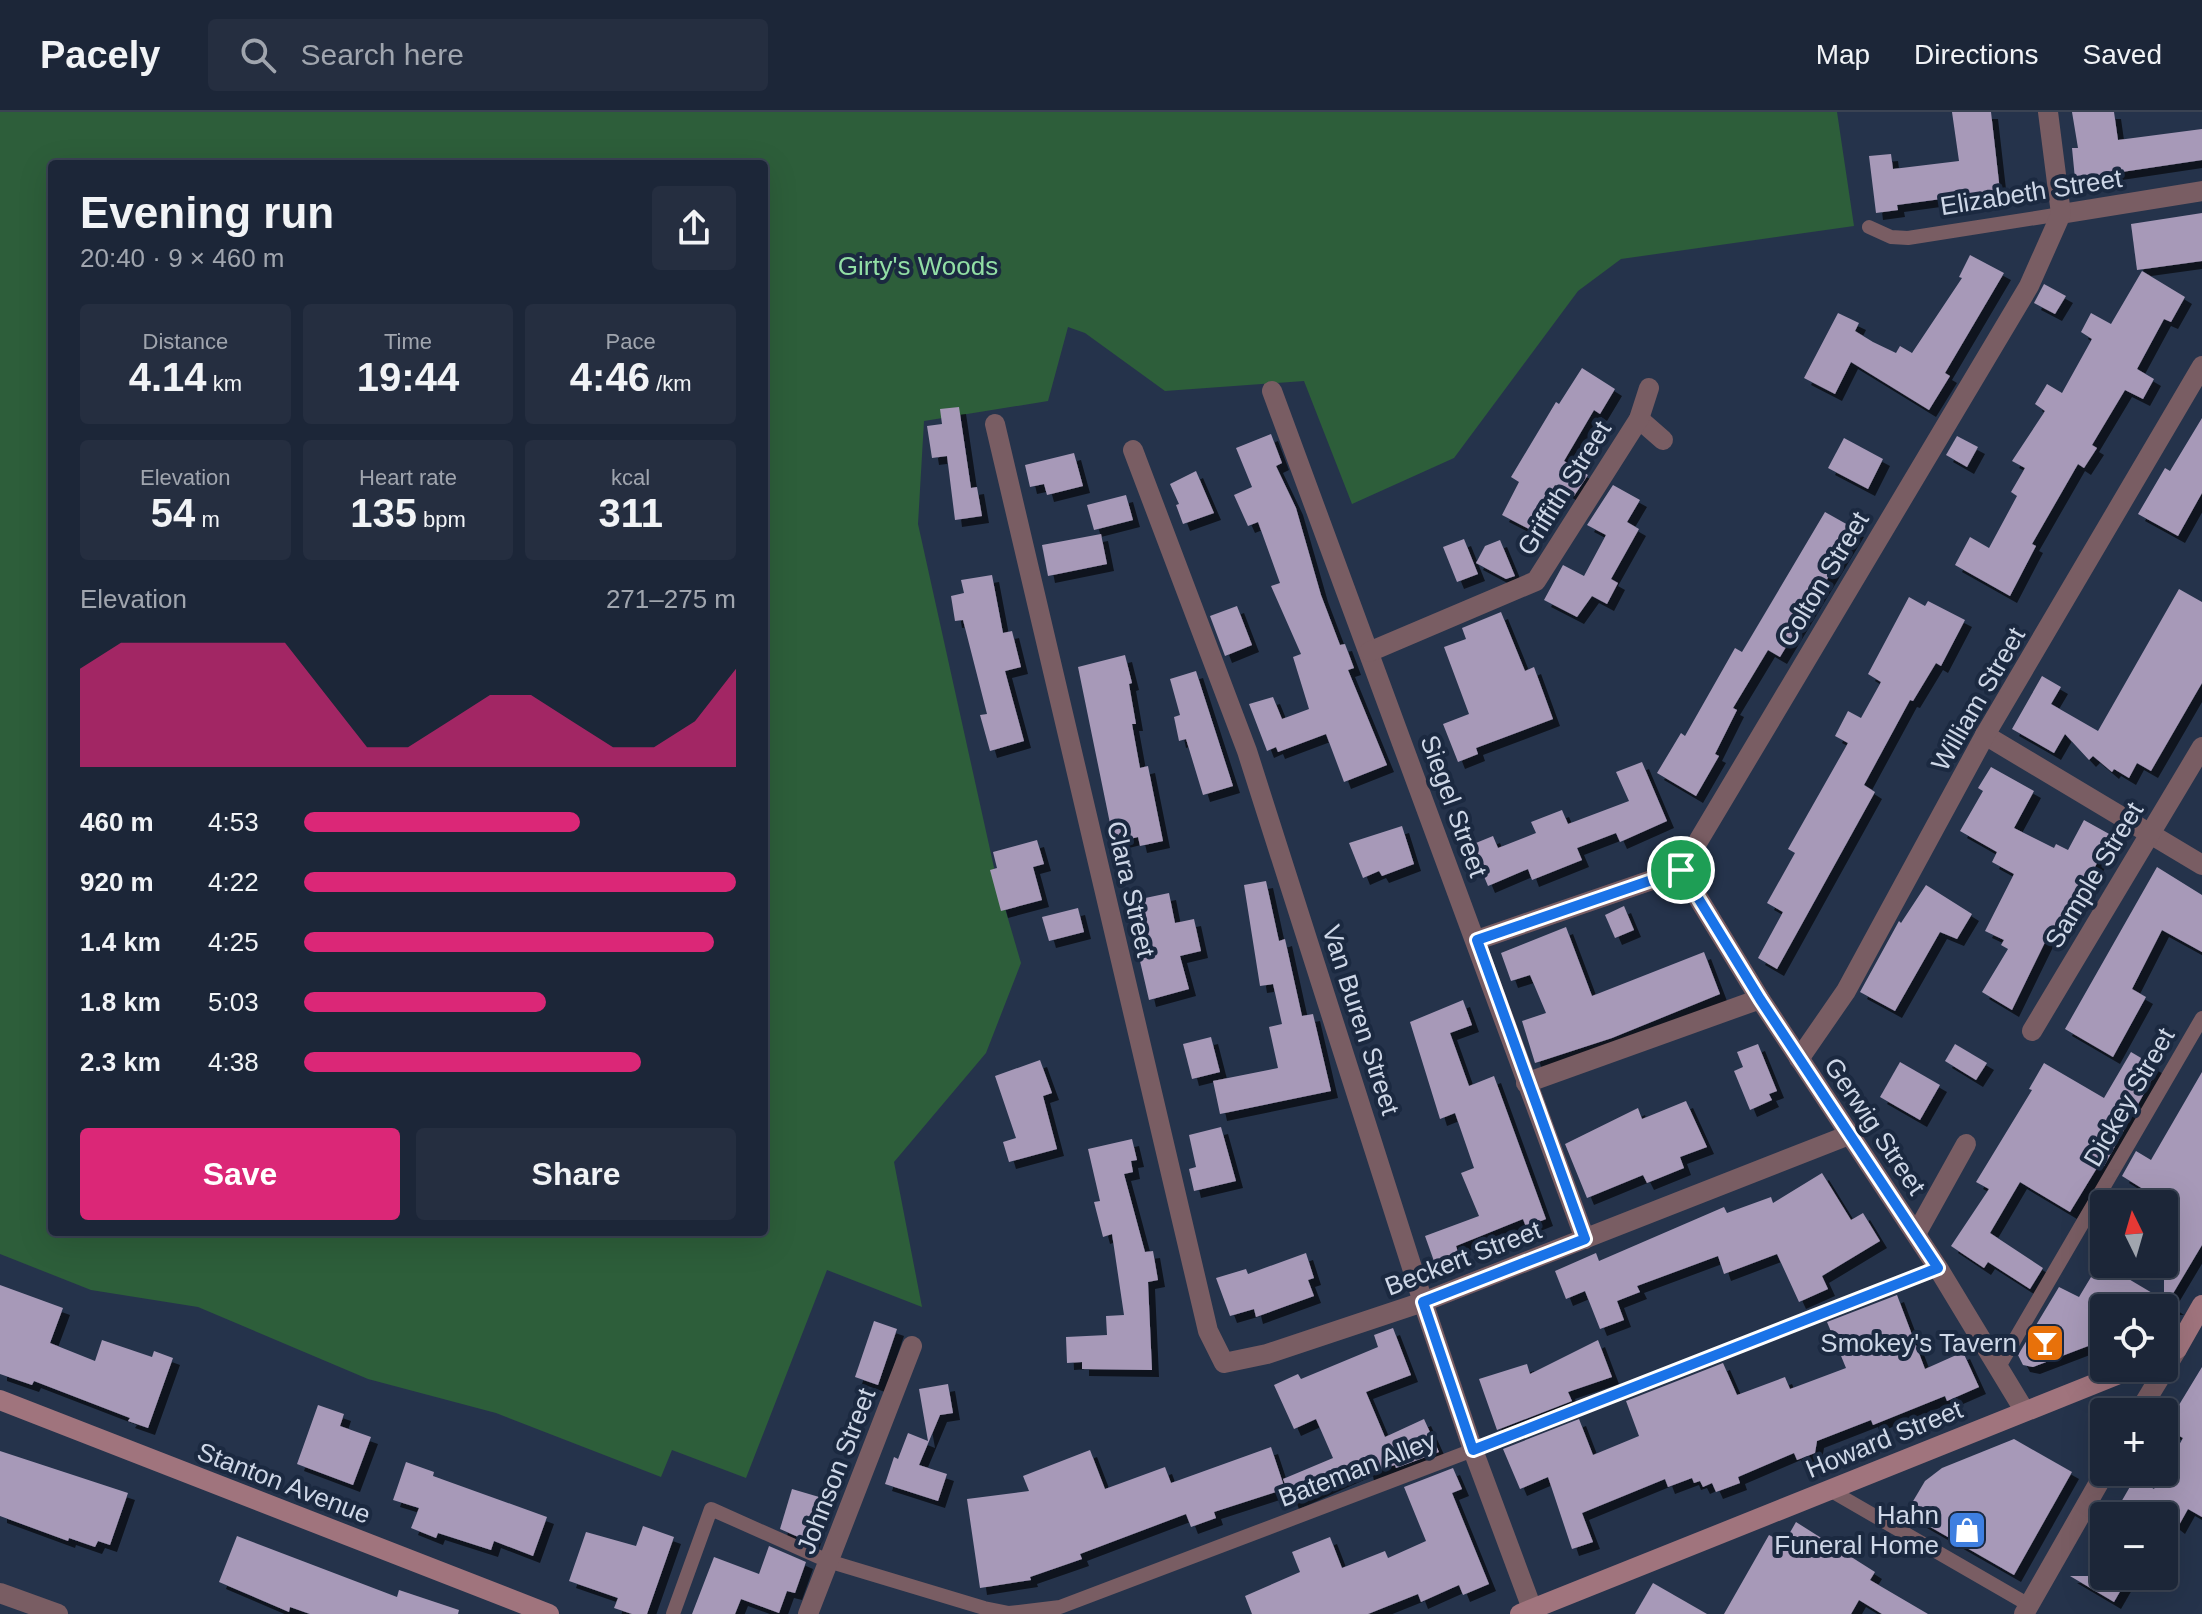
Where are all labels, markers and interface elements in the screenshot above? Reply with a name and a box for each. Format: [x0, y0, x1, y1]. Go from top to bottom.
search box [208, 19, 768, 91]
icon: search [236, 33, 280, 77]
text: Pacely [40, 34, 160, 76]
text: Search here [300, 38, 464, 71]
text: Map [1816, 39, 1870, 70]
text: Directions [1914, 39, 2039, 70]
text: Saved [2083, 39, 2162, 70]
street label: Elizabeth Street [1938, 163, 2125, 221]
button: share [652, 186, 736, 270]
text: Evening run [80, 188, 334, 237]
text: 20:40 · 9 × 460 m [80, 243, 285, 273]
park label: Girty's Woods [838, 251, 998, 281]
text: Distance [143, 329, 228, 354]
text: Time [384, 329, 432, 354]
text: Pace [606, 329, 656, 354]
text: 4.14 [129, 355, 207, 399]
text: 19:44 [357, 355, 459, 399]
text: 4:46 [570, 355, 650, 399]
text: km [207, 371, 242, 396]
text: /km [650, 371, 691, 396]
street label: Griffith Street [1511, 415, 1618, 561]
text: Elevation [140, 465, 231, 490]
text: Heart rate [359, 465, 457, 490]
text: kcal [611, 465, 650, 490]
text: 54 [151, 491, 195, 535]
text: 135 [350, 491, 417, 535]
text: 311 [598, 491, 663, 535]
street label: Colton Street [1771, 506, 1875, 652]
text: m [195, 507, 220, 532]
text: bpm [417, 507, 466, 532]
text: Elevation [80, 584, 187, 614]
text: 271–275 m [606, 584, 736, 614]
street label: William Street [1925, 621, 2031, 776]
street label: Siegel Street [1414, 731, 1494, 882]
street label: Sample Street [2039, 796, 2150, 953]
text: 460 m [80, 807, 154, 837]
text: 4:53 [208, 807, 259, 837]
street label: Clara Street [1101, 818, 1161, 961]
pin [1647, 836, 1715, 904]
icon: arrive [1659, 848, 1703, 892]
text: 920 m [80, 867, 154, 897]
text: 4:22 [208, 867, 259, 897]
street label: Van Buren Street [1316, 921, 1406, 1119]
text: 1.4 km [80, 927, 161, 957]
text: 4:25 [208, 927, 259, 957]
text: 1.8 km [80, 987, 161, 1017]
text: 5:03 [208, 987, 259, 1017]
street label: Dickey Street [2077, 1022, 2181, 1171]
text: 2.3 km [80, 1047, 161, 1077]
text: 4:38 [208, 1047, 259, 1077]
street label: Gerwig Street [1818, 1052, 1932, 1201]
button: Save [80, 1128, 400, 1220]
button: Share [416, 1128, 736, 1220]
north arrow [2090, 1190, 2178, 1278]
map controls [2090, 1190, 2178, 1590]
street label: Beckert Street [1381, 1214, 1546, 1302]
button: locate [2090, 1294, 2178, 1382]
bar icon: Smokey's Tavern [2024, 1322, 2066, 1364]
place label: Smokey's Tavern [1820, 1328, 2017, 1358]
street label: Johnson Street [791, 1383, 882, 1558]
street label: Howard Street [1801, 1394, 1967, 1484]
button: + [2090, 1398, 2178, 1486]
street label: Bateman Alley [1274, 1425, 1440, 1513]
street label: Stanton Avenue [193, 1436, 375, 1530]
place label: Hahn Funeral Home [1774, 1500, 1939, 1560]
button: − [2090, 1502, 2178, 1590]
shop icon: Hahn Funeral Home [1946, 1509, 1988, 1551]

